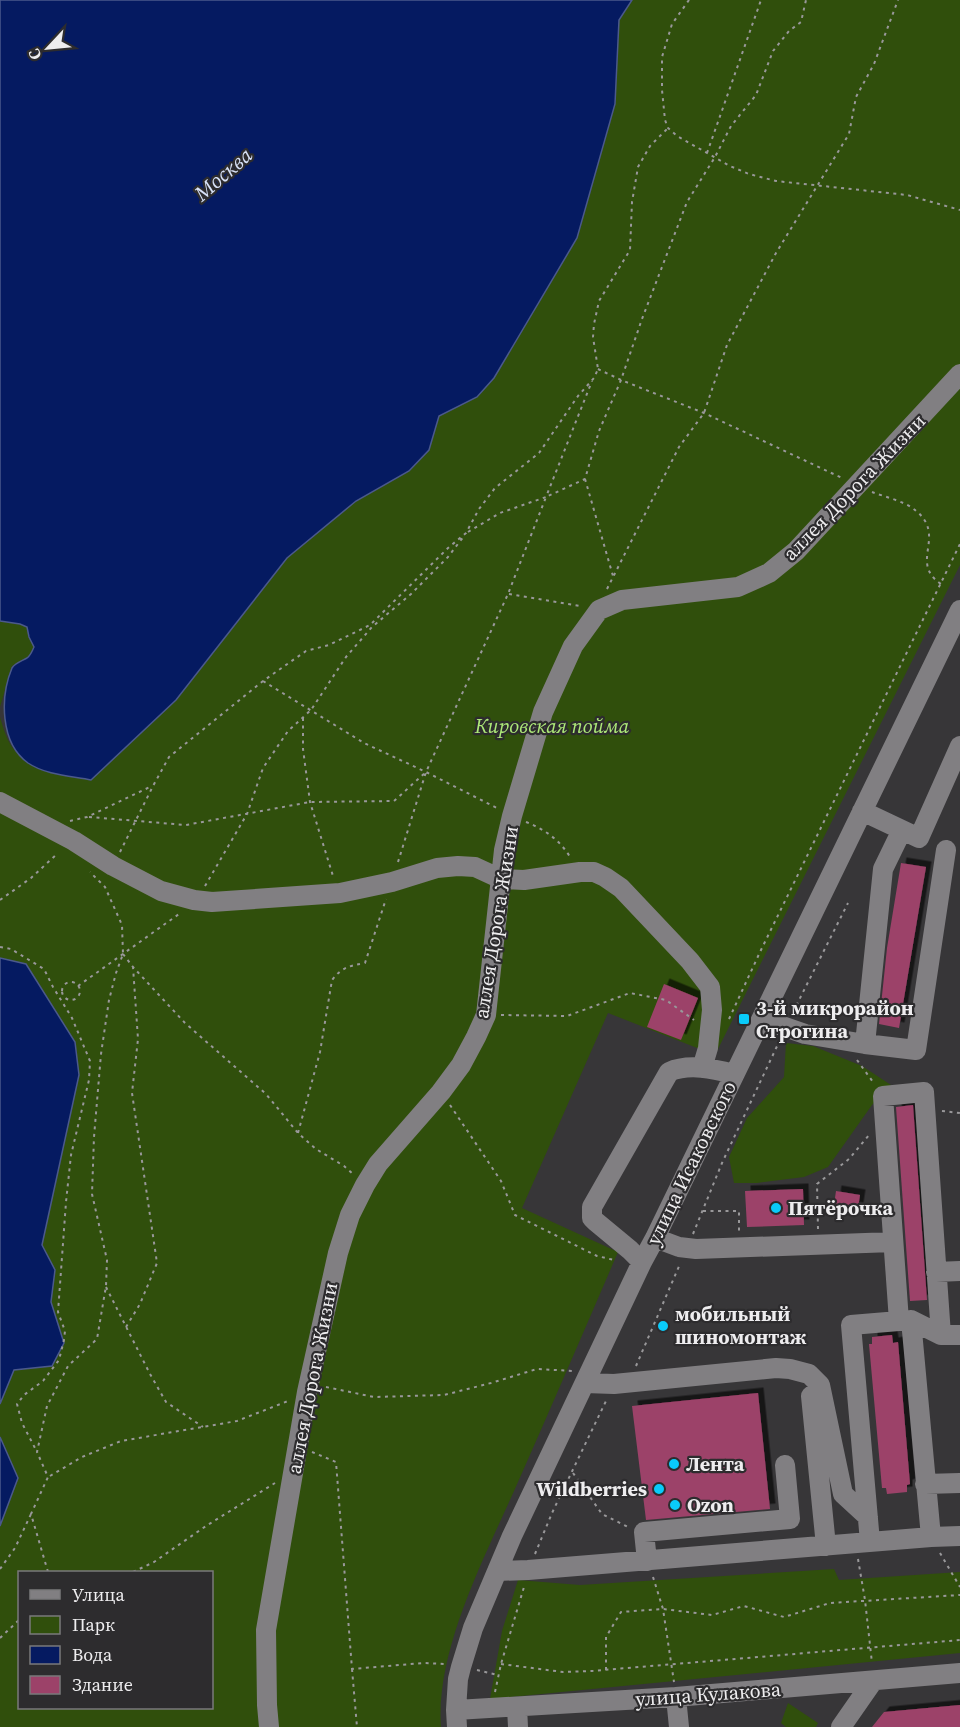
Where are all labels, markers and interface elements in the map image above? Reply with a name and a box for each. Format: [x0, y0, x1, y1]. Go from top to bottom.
north arrow [18, 18, 78, 78]
text: С [22, 45, 47, 64]
water label: Москва [187, 140, 258, 208]
street label: аллея Дорога Жизни [776, 407, 932, 567]
park label: Кировская пойма [474, 712, 630, 740]
street label: аллея Дорога Жизни [467, 824, 525, 1020]
place label: 3-й микрорайон Строгина [756, 994, 914, 1045]
marker: 3-й микрорайон Строгина [737, 1012, 751, 1026]
street label: улица Исаковского [639, 1076, 743, 1250]
place label: Пятёрочка [788, 1194, 893, 1222]
marker: Пятёрочка [769, 1201, 783, 1215]
street label: аллея Дорога Жизни [280, 1280, 344, 1476]
place label: мобильный шиномонтаж [675, 1300, 807, 1351]
marker: мобильный шиномонтаж [656, 1319, 670, 1333]
place label: Лента [686, 1450, 745, 1478]
marker: Лента [667, 1457, 681, 1471]
place label: Wildberries [536, 1475, 647, 1503]
marker: Wildberries [652, 1482, 666, 1496]
place label: Ozon [687, 1491, 734, 1519]
marker: Ozon [668, 1498, 682, 1512]
legend [18, 1571, 213, 1709]
text: Улица [72, 1582, 125, 1607]
text: Парк [72, 1612, 115, 1637]
text: Вода [72, 1642, 113, 1667]
text: Здание [72, 1672, 133, 1697]
street label: улица Кулакова [634, 1675, 783, 1713]

